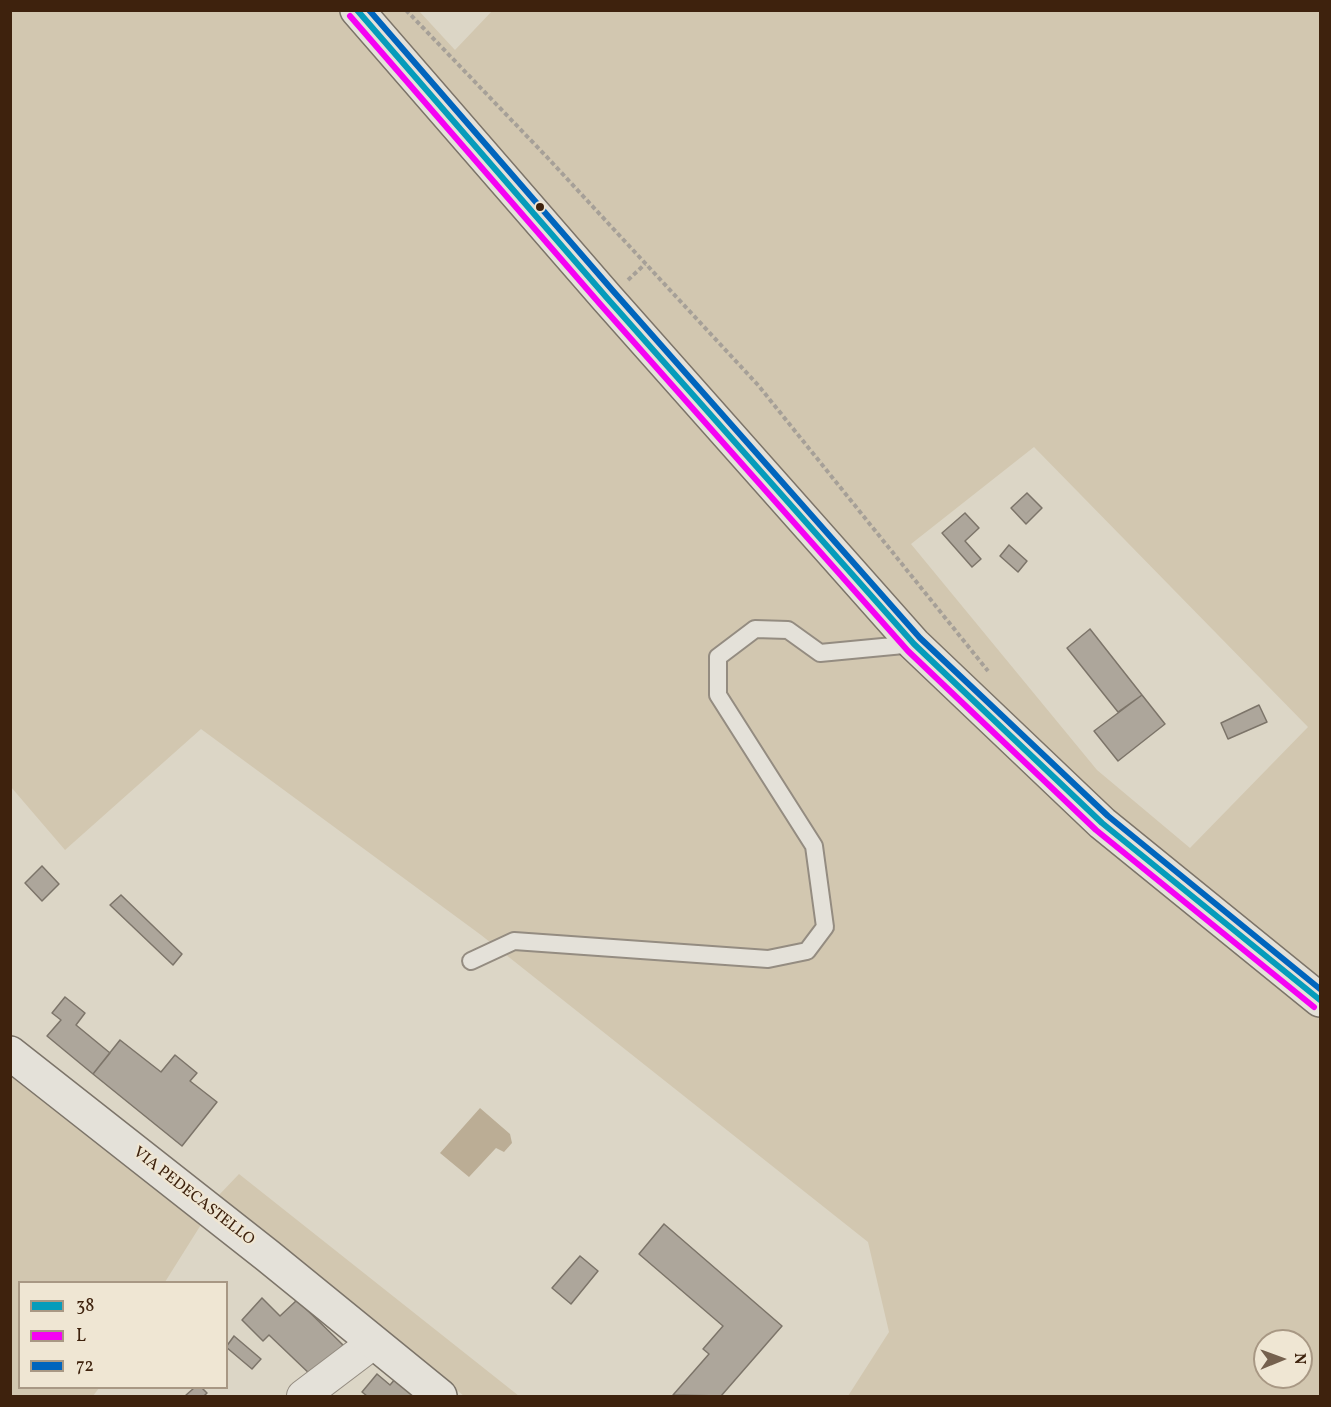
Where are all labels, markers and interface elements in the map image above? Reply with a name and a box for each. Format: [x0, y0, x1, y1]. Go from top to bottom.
unlabelled marker [534, 201, 546, 213]
street label: VIA PEDECASTELLO [128, 1144, 258, 1250]
legend [18, 1281, 228, 1389]
text: 38 [76, 1294, 94, 1319]
text: L [76, 1324, 86, 1349]
north arrow [1253, 1329, 1313, 1389]
text: N [1288, 1353, 1310, 1365]
text: 72 [76, 1354, 94, 1379]

